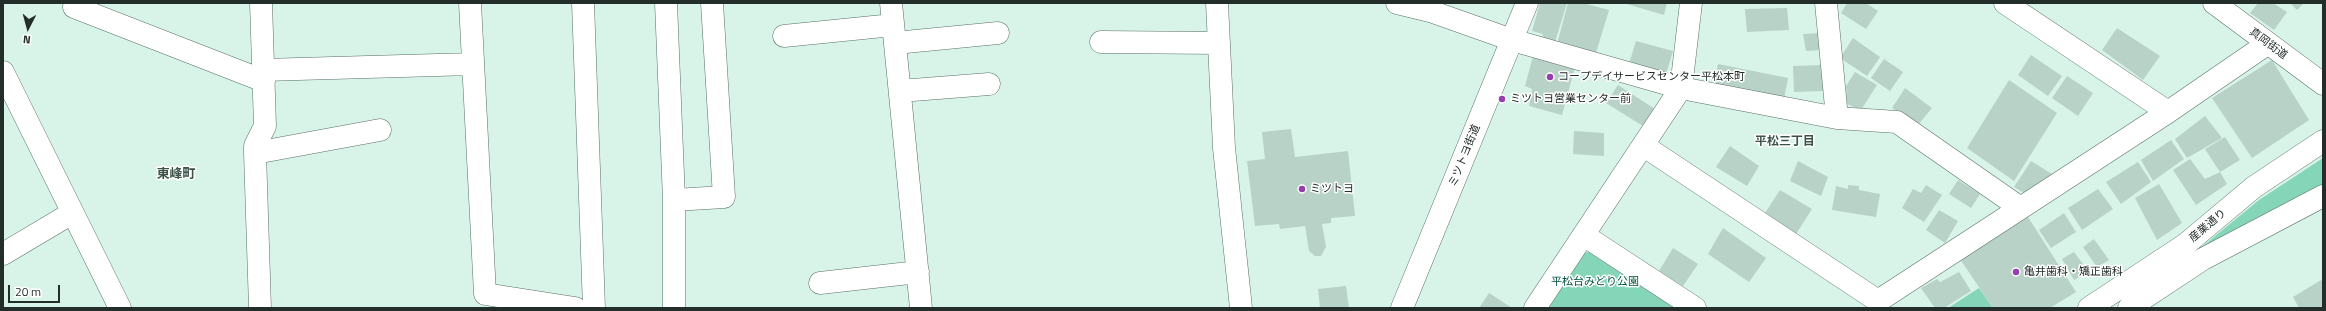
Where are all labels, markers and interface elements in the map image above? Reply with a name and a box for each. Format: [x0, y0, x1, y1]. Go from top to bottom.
north arrow [8, 8, 48, 48]
street label: 真岡街道 [2246, 25, 2290, 63]
text: N [22, 32, 31, 48]
place label: コープデイサービスセンター平松本町 [1558, 70, 1745, 84]
marker: コープデイサービスセンター平松本町 [1545, 72, 1555, 82]
place label: ミツトヨ営業センター前 [1510, 92, 1631, 106]
marker: ミツトヨ営業センター前 [1497, 94, 1507, 104]
street label: ミツトヨ街道 [1447, 123, 1483, 189]
district label: 平松三丁目 [1755, 135, 1815, 149]
district label: 東峰町 [157, 167, 195, 183]
place label: ミツトヨ [1310, 182, 1354, 196]
marker: ミツトヨ [1297, 184, 1307, 194]
street label: 産業通り [2187, 207, 2229, 245]
place label: 亀井歯科・矯正歯科 [2024, 265, 2123, 279]
marker: 亀井歯科・矯正歯科 [2011, 267, 2021, 277]
park label: 平松台みどり公園 [1551, 275, 1639, 289]
scale bar [10, 277, 62, 303]
text: 20 m [15, 282, 41, 301]

